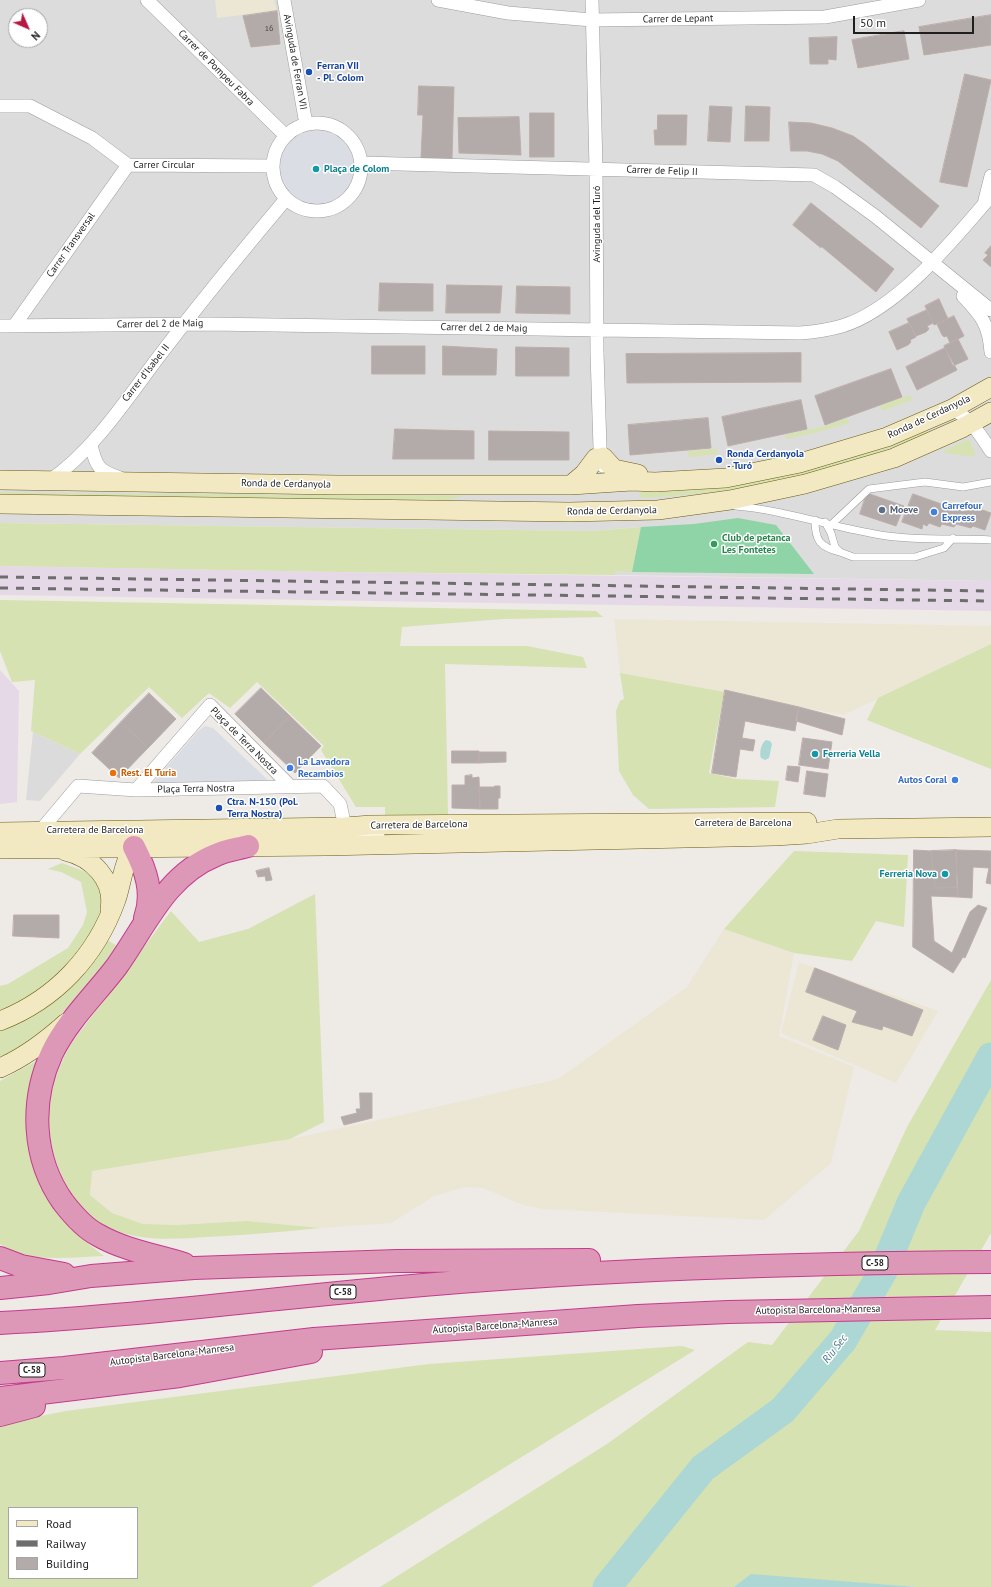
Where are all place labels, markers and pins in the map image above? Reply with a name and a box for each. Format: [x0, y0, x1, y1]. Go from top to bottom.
place label: Ferran VII - Pl. Colom [317, 60, 364, 84]
marker: Ferran VII - Pl. Colom [304, 67, 314, 77]
place label: Plaça de Colom [324, 163, 389, 175]
marker: Plaça de Colom [311, 164, 321, 174]
place label: Ronda Cerdanyola - Turó [727, 448, 804, 472]
marker: Ronda Cerdanyola - Turó [714, 455, 724, 465]
place label: Carrefour Express [942, 500, 982, 524]
place label: Moeve [890, 504, 918, 516]
marker: Moeve [877, 505, 887, 515]
marker: Carrefour Express [929, 507, 939, 517]
place label: Club de petanca Les Fontetes [722, 532, 790, 556]
marker: Club de petanca Les Fontetes [709, 539, 719, 549]
place label: Ferreria Vella [823, 748, 880, 760]
marker: Ferreria Vella [810, 749, 820, 759]
place label: La Lavadora Recambios [298, 756, 350, 780]
marker: La Lavadora Recambios [285, 763, 295, 773]
place label: Rest. El Turia [121, 767, 176, 779]
marker: Rest. El Turia [108, 768, 118, 778]
place label: Autos Coral [898, 774, 947, 786]
marker: Autos Coral [950, 775, 960, 785]
place label: Ctra. N-150 (Pol. Terra Nostra) [227, 796, 298, 820]
marker: Ctra. N-150 (Pol. Terra Nostra) [214, 803, 224, 813]
place label: Ferreria Nova [880, 868, 937, 880]
marker: Ferreria Nova [940, 869, 950, 879]

